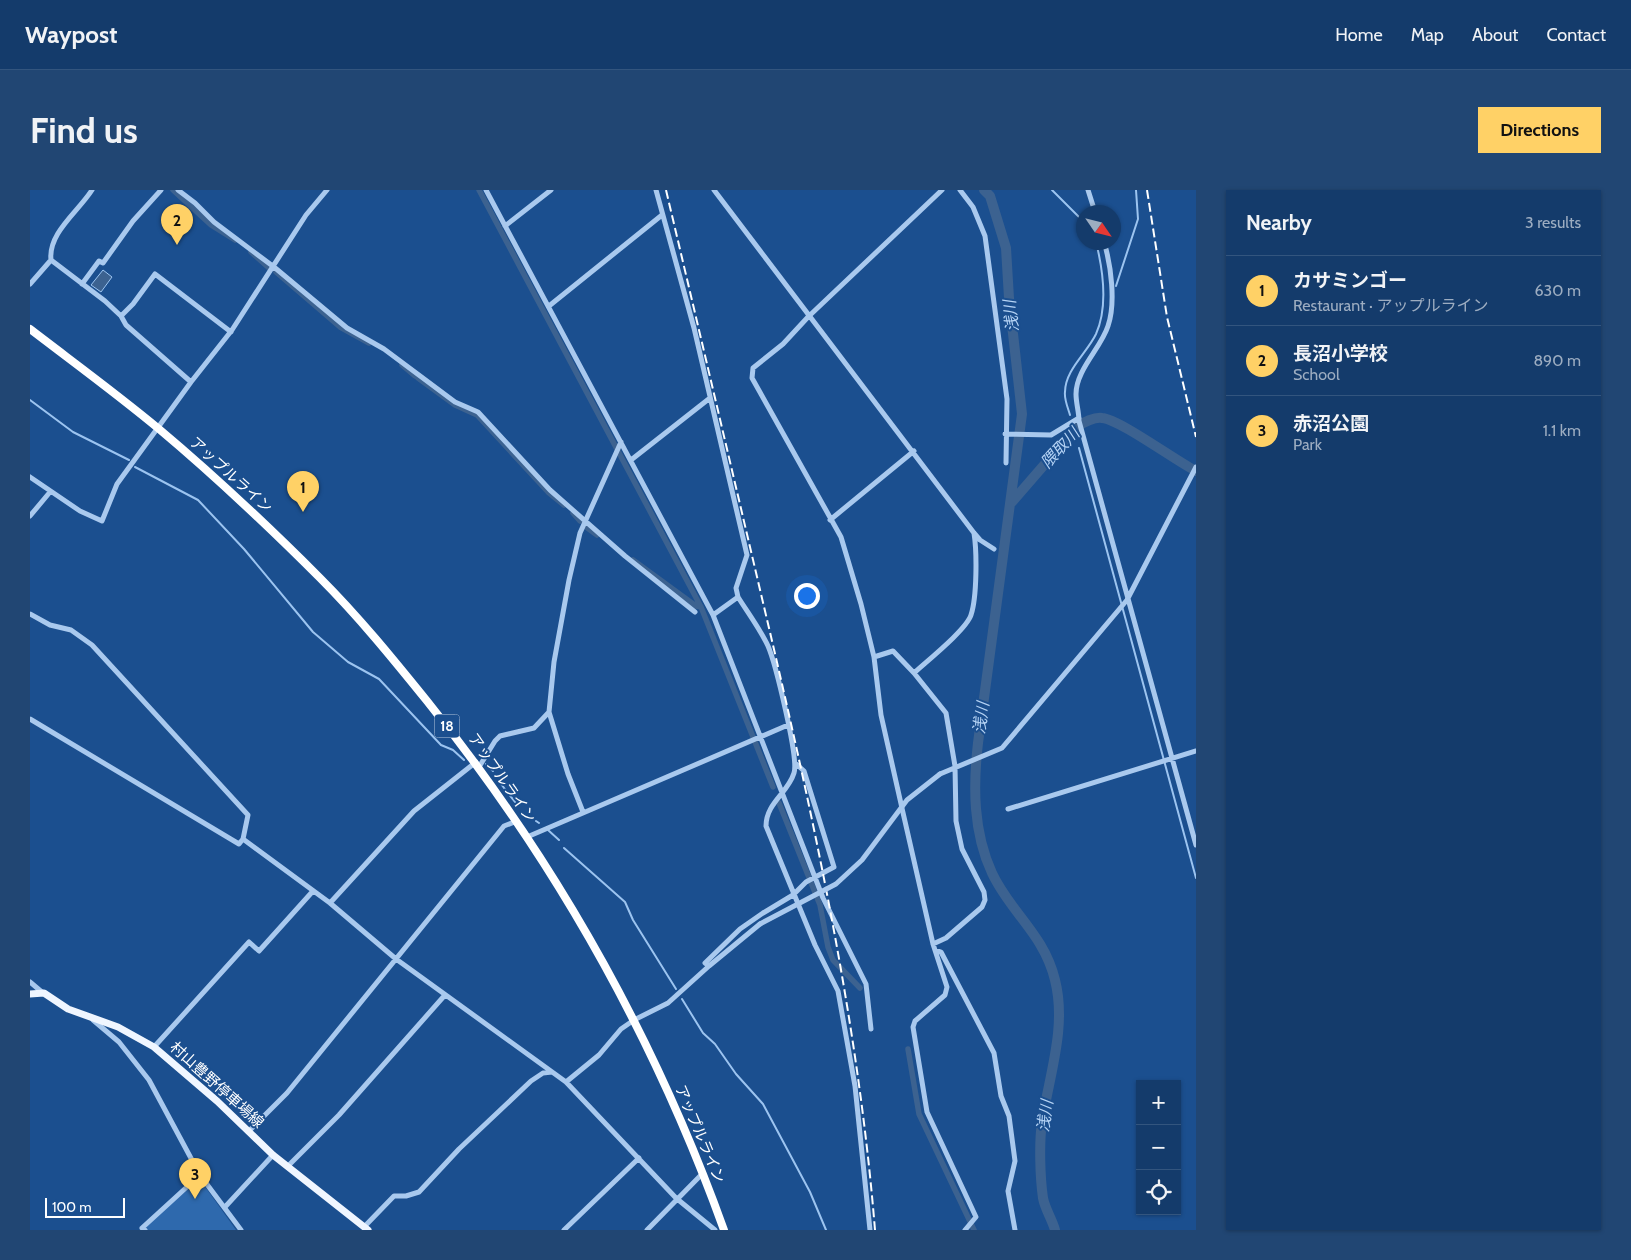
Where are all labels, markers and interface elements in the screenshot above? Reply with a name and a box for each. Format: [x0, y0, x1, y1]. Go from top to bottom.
text: Waypost [25, 20, 117, 49]
text: Home [1335, 24, 1383, 46]
text: Map [1411, 24, 1444, 46]
text: About [1472, 24, 1518, 46]
text: Contact [1546, 24, 1606, 46]
button: Directions [1478, 107, 1601, 153]
text: Find us [30, 109, 138, 152]
pin: 2 [161, 204, 193, 245]
north arrow [1076, 205, 1121, 250]
text: Nearby [1246, 210, 1312, 235]
text: 3 results [1525, 213, 1581, 232]
text: カサミンゴー [1293, 269, 1407, 292]
text: 1 [1259, 281, 1265, 300]
text: 630 m [1534, 281, 1581, 300]
text: Restaurant · アップルライン [1293, 296, 1488, 315]
water label: 浅川 [1000, 297, 1022, 333]
text: 長沼小学校 [1293, 342, 1388, 365]
text: 2 [1258, 351, 1266, 370]
text: 890 m [1533, 351, 1581, 370]
text: School [1293, 365, 1340, 384]
text: 赤沼公園 [1293, 412, 1369, 435]
text: 3 [1258, 421, 1266, 440]
text: 1.1 km [1543, 421, 1581, 440]
water label: 隈取川 [1037, 423, 1085, 472]
street label: アップルライン [186, 433, 276, 517]
text: Park [1293, 435, 1322, 454]
pin: 1 [287, 471, 319, 512]
your location [794, 583, 820, 609]
water label: 浅川 [969, 699, 993, 735]
road number: 18 [434, 714, 460, 738]
street label: アップルライン [465, 730, 539, 826]
street label: 村山豊野停車場線 [166, 1038, 268, 1132]
map controls [1136, 1080, 1181, 1215]
button: + [1136, 1080, 1181, 1125]
street label: アップルライン [671, 1082, 729, 1186]
water label: 浅川 [1033, 1097, 1057, 1133]
button: − [1136, 1125, 1181, 1170]
pin: 3 [179, 1158, 211, 1199]
button: locate [1136, 1170, 1181, 1215]
scale bar [45, 1195, 125, 1218]
text: 100 m [52, 1198, 92, 1216]

